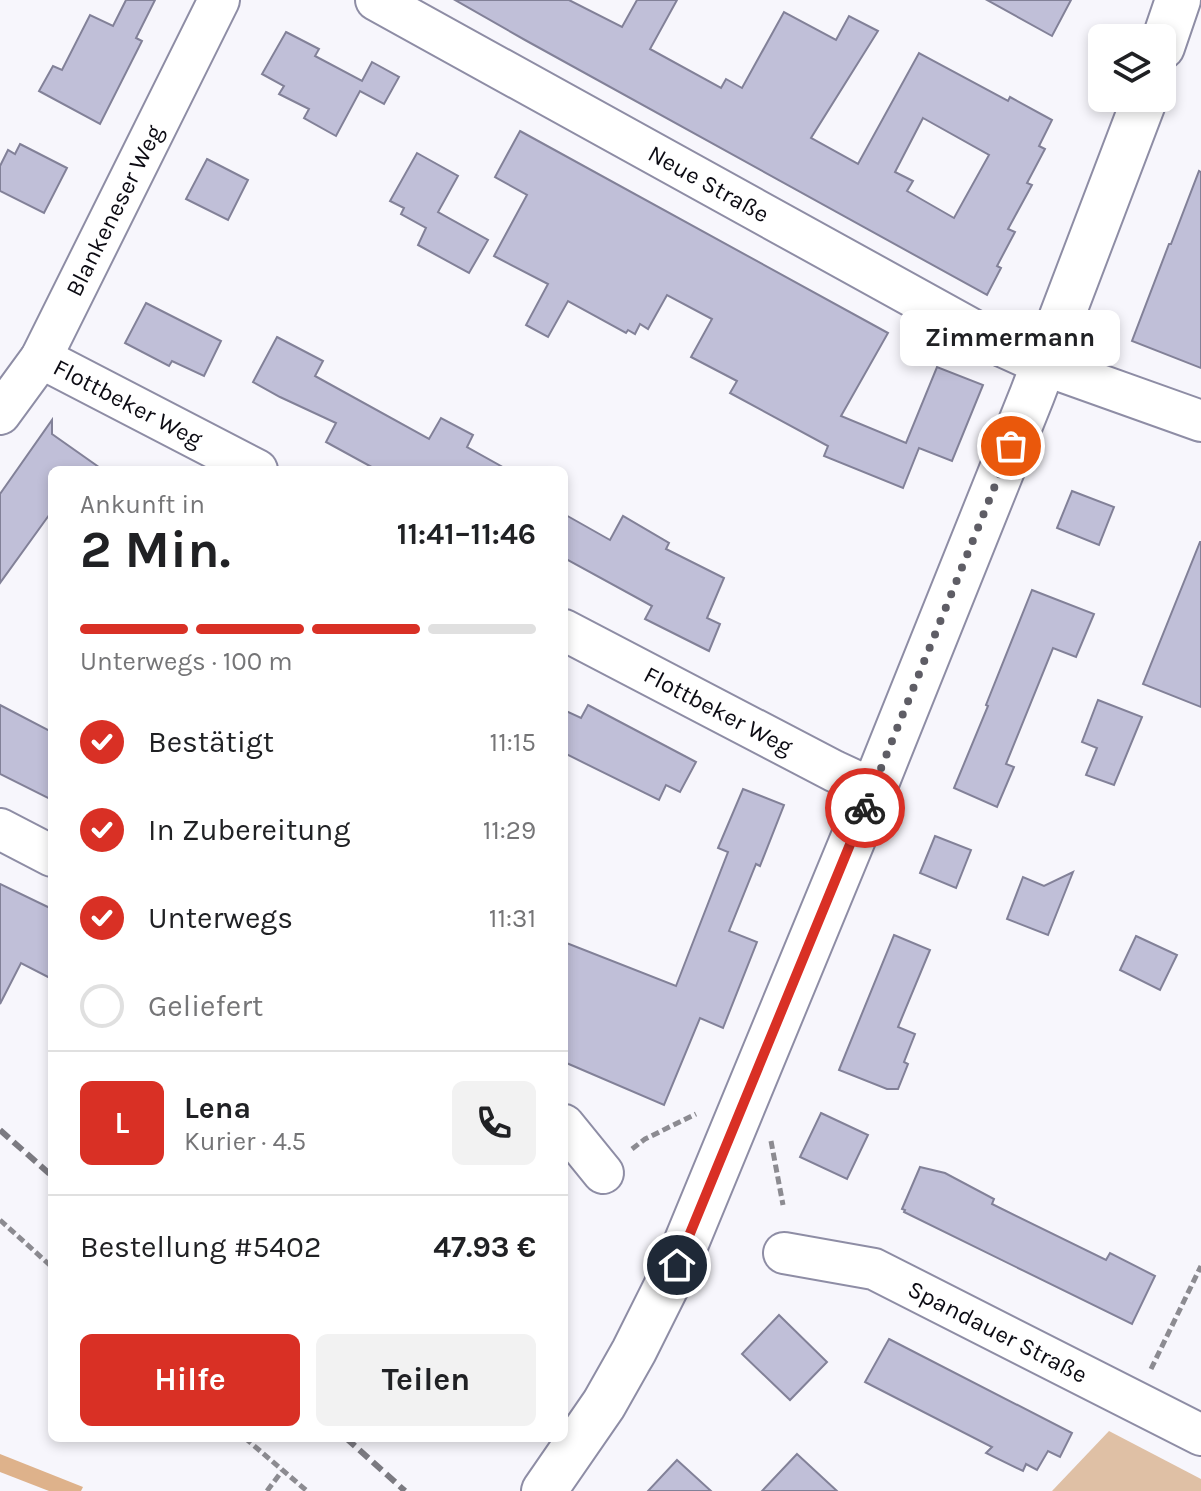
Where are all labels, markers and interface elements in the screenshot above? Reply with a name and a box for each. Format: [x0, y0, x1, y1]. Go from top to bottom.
map controls [1088, 24, 1176, 112]
button: layers [1088, 24, 1176, 112]
street label: Blankeneser Weg [60, 120, 169, 301]
street label: Neue Straße [643, 139, 774, 228]
callout: Zimmermann [901, 310, 1121, 366]
text: Zimmermann [925, 322, 1095, 353]
street label: Flottbeker Weg [49, 353, 208, 453]
pin [977, 412, 1045, 480]
icon: bag [989, 424, 1033, 468]
text: Ankunft in [80, 489, 205, 520]
text: 11:41–11:46 [397, 516, 536, 552]
text: 2 Min. [80, 519, 231, 580]
text: Unterwegs · 100 m [80, 646, 293, 677]
street label: Flottbeker Weg [639, 660, 798, 761]
icon: check [80, 720, 124, 764]
text: Bestätigt [148, 724, 274, 760]
text: 11:15 [490, 727, 536, 758]
courier [825, 768, 905, 848]
icon: bike [843, 786, 887, 830]
icon: check [80, 808, 124, 852]
text: In Zubereitung [148, 812, 350, 848]
text: 11:29 [483, 815, 536, 846]
icon: check [80, 896, 124, 940]
text: Unterwegs [148, 900, 293, 936]
text: 11:31 [489, 903, 536, 934]
text: Geliefert [148, 988, 263, 1024]
button: phone [452, 1081, 536, 1165]
text: Lena [184, 1090, 251, 1126]
text: L [115, 1105, 129, 1141]
text: Kurier · 4.5 [184, 1126, 306, 1157]
text: Bestellung #5402 [80, 1229, 321, 1265]
text: 47.93 € [433, 1229, 536, 1265]
pin [643, 1231, 711, 1299]
icon: home [655, 1243, 699, 1287]
street label: Spandauer Straße [903, 1275, 1092, 1389]
button: Hilfe [80, 1334, 300, 1426]
button: Teilen [316, 1334, 536, 1426]

